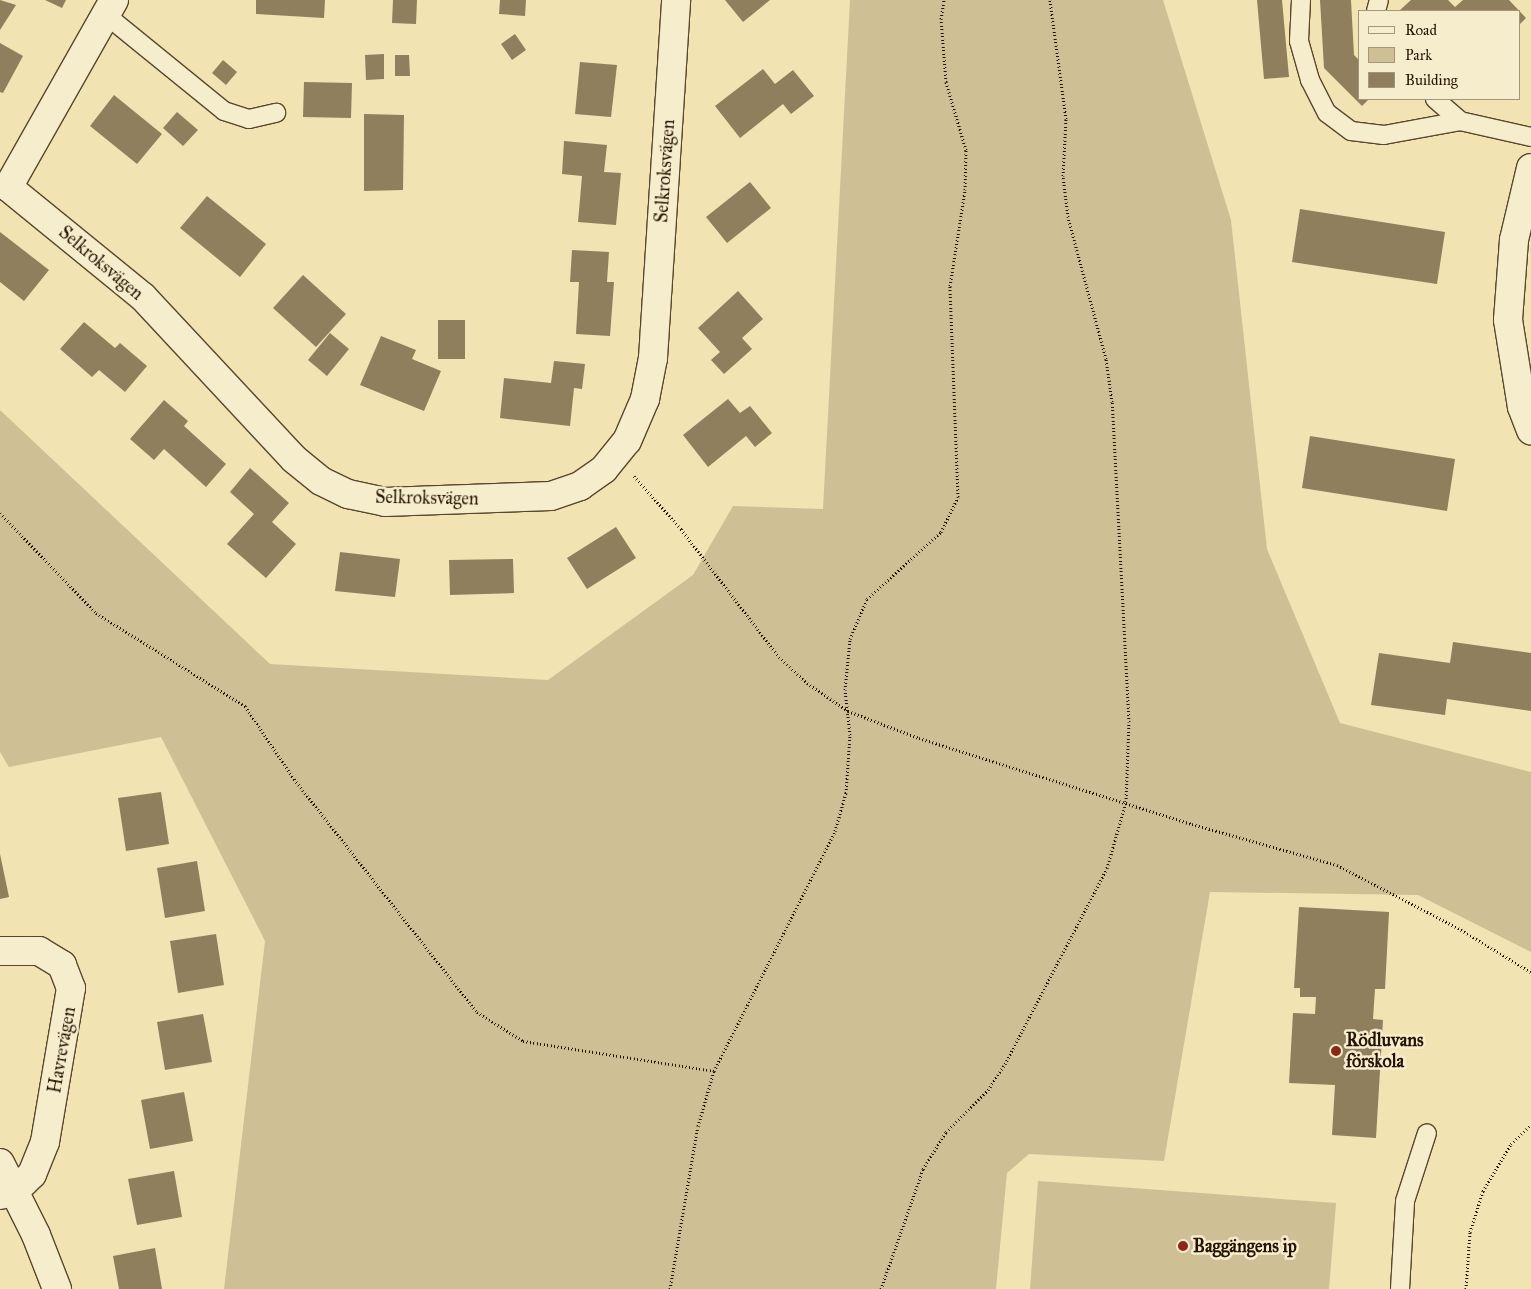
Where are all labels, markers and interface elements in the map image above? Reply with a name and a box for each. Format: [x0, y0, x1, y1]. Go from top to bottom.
legend [1358, 10, 1521, 100]
text: Road [1405, 21, 1437, 39]
text: Park [1405, 46, 1432, 64]
text: Building [1405, 71, 1458, 89]
street label: Selkroksvägen [651, 119, 679, 223]
street label: Selkroksvägen [54, 221, 148, 305]
street label: Selkroksvägen [375, 486, 479, 510]
street label: Havrevägen [44, 1005, 80, 1095]
place label: Rödluvans förskola [1346, 1030, 1424, 1072]
marker: Rödluvans förskola [1330, 1045, 1342, 1057]
place label: Baggängens ip [1193, 1235, 1297, 1257]
marker: Baggängens ip [1177, 1240, 1189, 1252]

